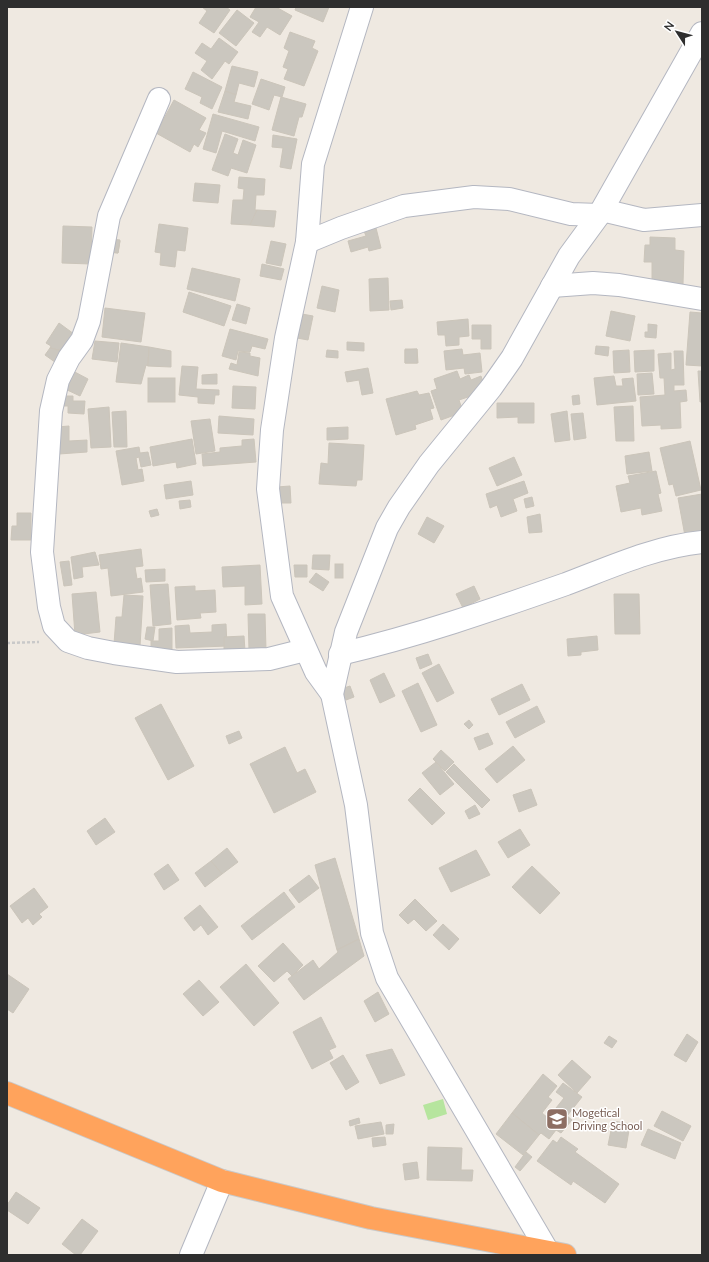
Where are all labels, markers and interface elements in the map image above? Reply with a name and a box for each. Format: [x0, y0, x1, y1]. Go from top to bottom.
north arrow [657, 12, 697, 52]
text: N [661, 19, 676, 33]
school or university icon: Mogetical Driving School [544, 1106, 570, 1132]
place label: Mogetical Driving School [572, 1106, 642, 1132]

